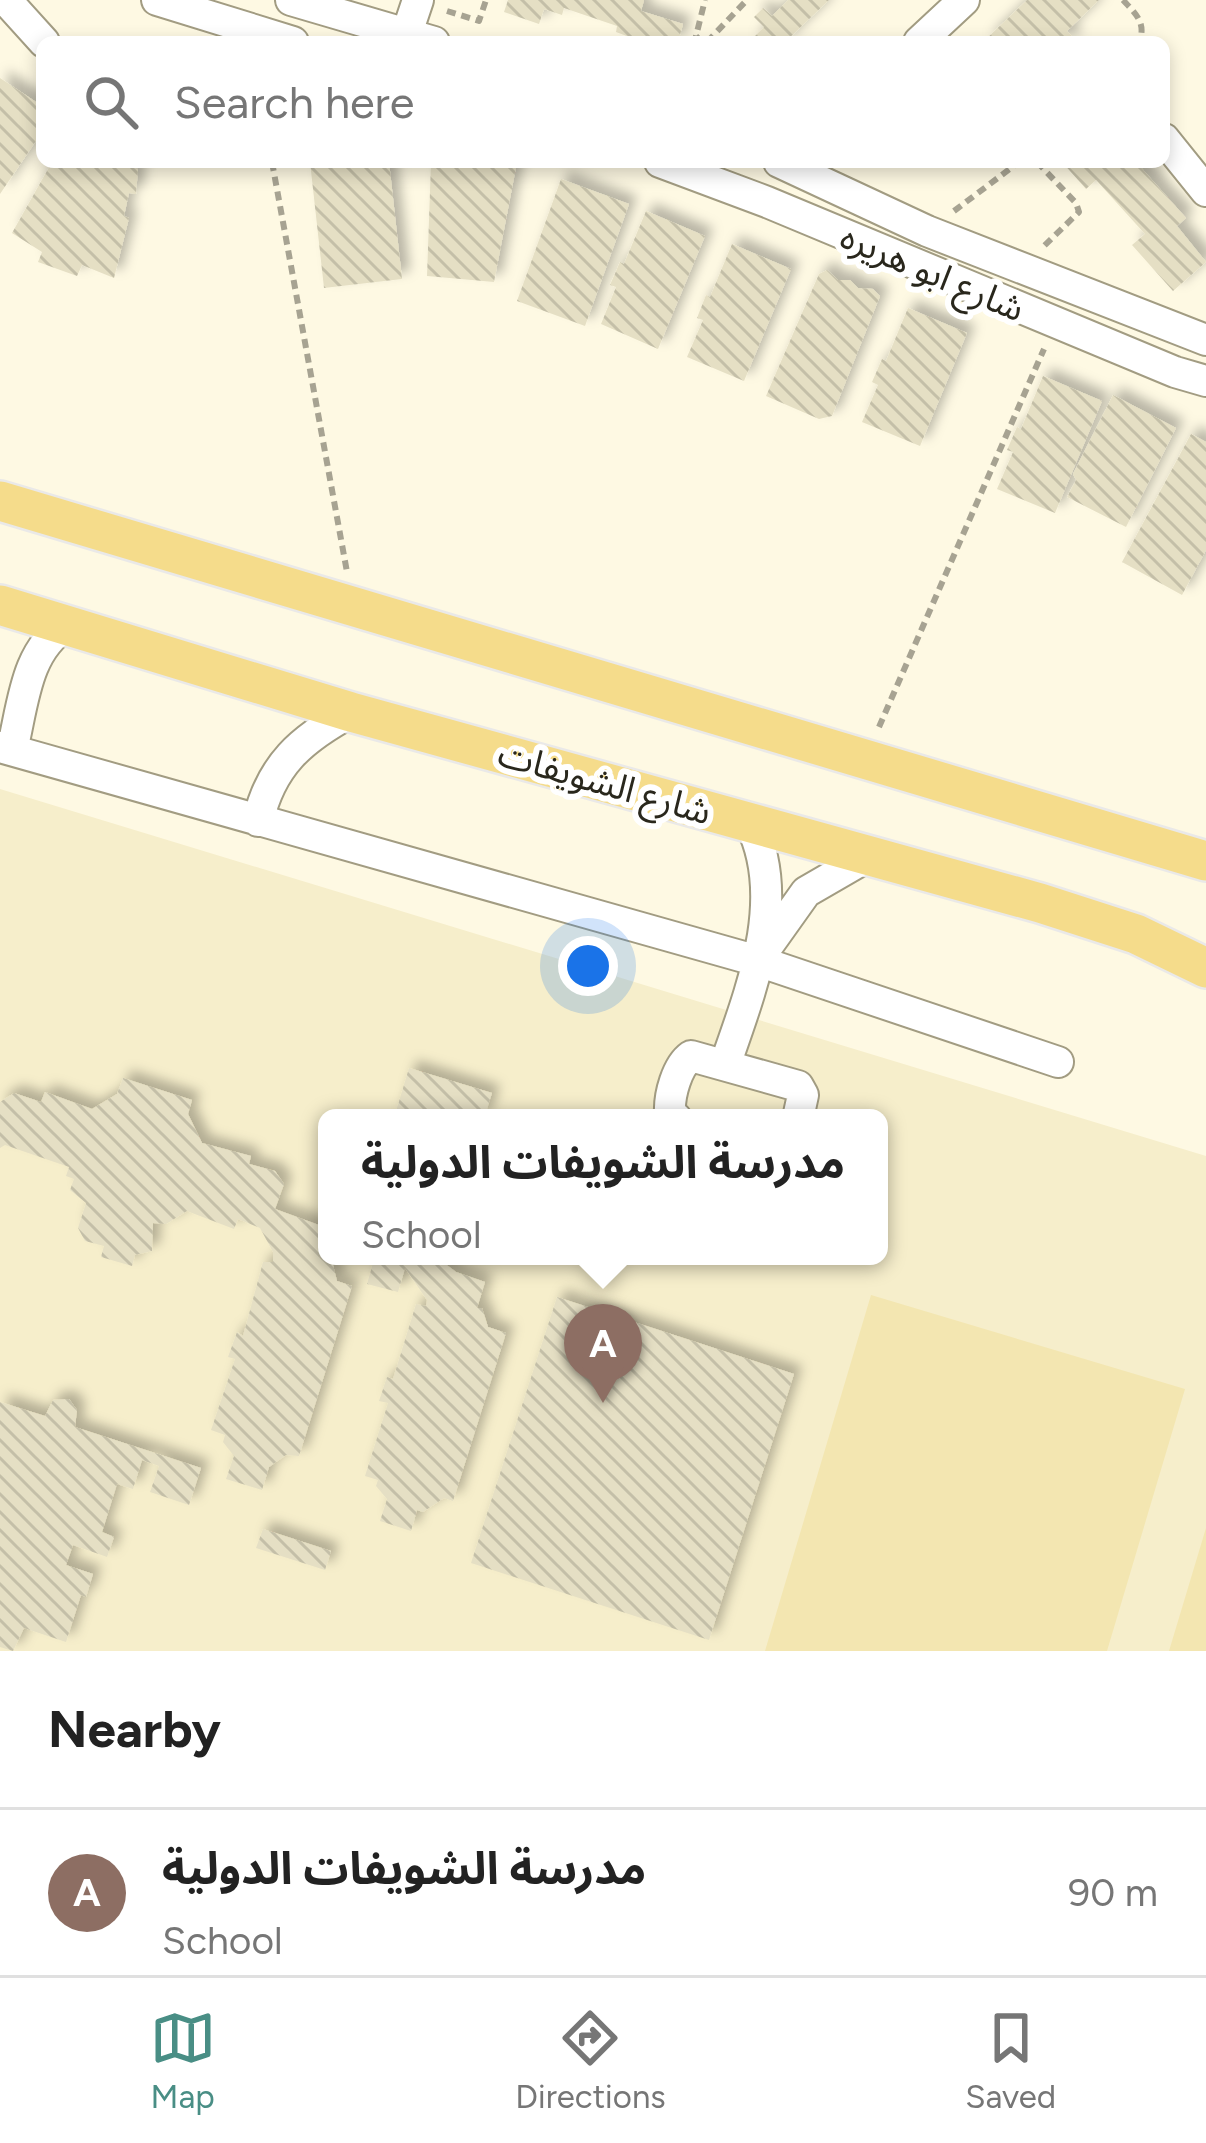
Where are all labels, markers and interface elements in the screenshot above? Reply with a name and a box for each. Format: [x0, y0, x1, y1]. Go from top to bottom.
search box [36, 36, 1170, 168]
icon: search [78, 69, 144, 135]
text: Search here [174, 75, 414, 129]
street label: شارع ابو هريره [833, 215, 1031, 335]
street label: شارع الشويفات [492, 732, 716, 838]
your location [558, 936, 618, 996]
popup [318, 1109, 888, 1265]
text: مدرسة الشويفات الدولية [361, 1135, 845, 1189]
text: School [361, 1211, 482, 1258]
pin: A [564, 1304, 642, 1403]
text: Nearby [48, 1699, 221, 1760]
text: مدرسة الشويفات الدولية [162, 1841, 646, 1895]
text: A [73, 1869, 101, 1916]
text: 90 m [1068, 1869, 1158, 1916]
text: School [162, 1917, 283, 1964]
tab: Map [150, 2005, 216, 2116]
tab: Directions [515, 2005, 666, 2116]
tab: Saved [965, 2005, 1056, 2116]

